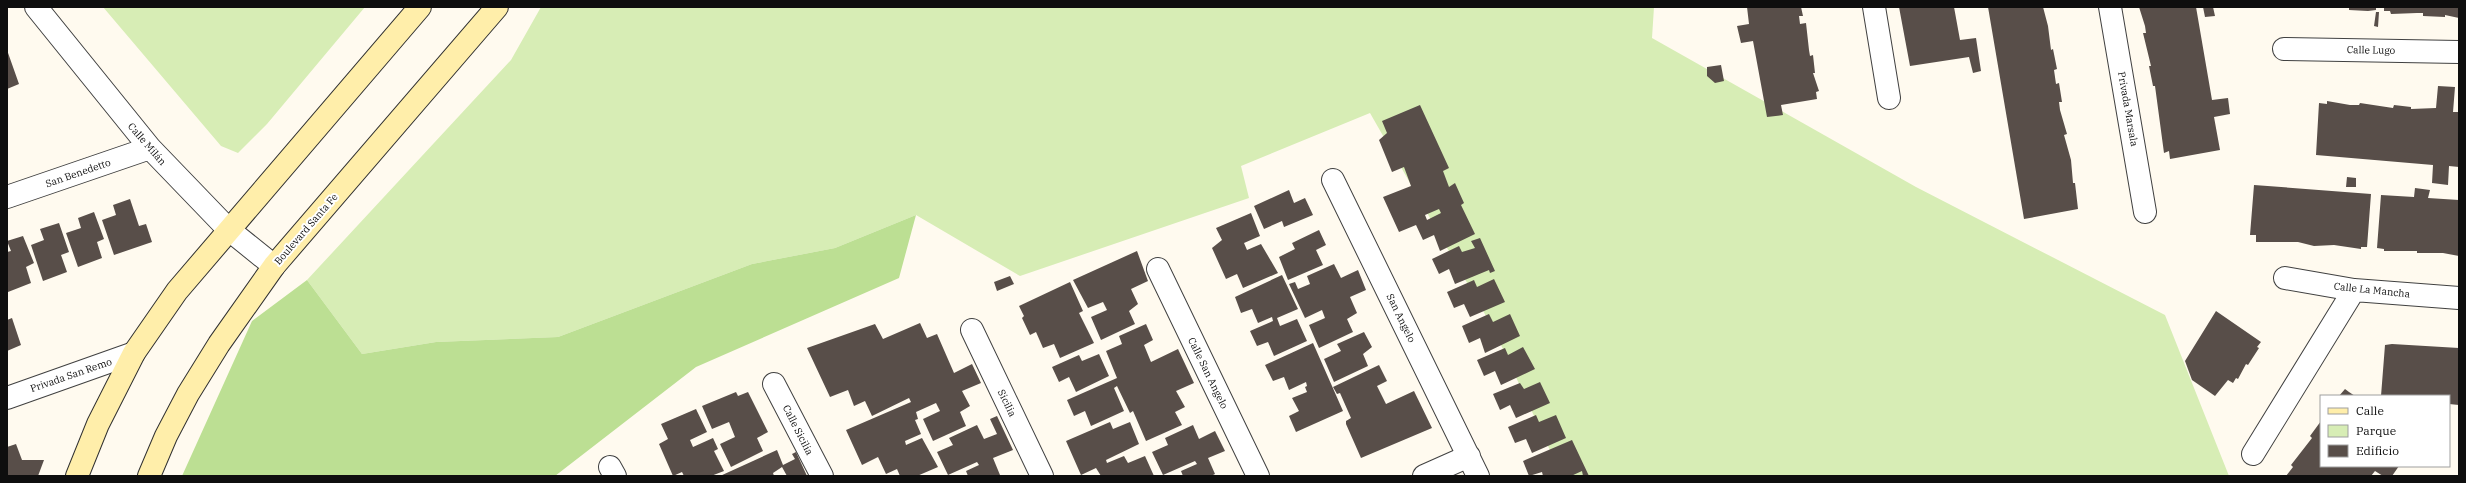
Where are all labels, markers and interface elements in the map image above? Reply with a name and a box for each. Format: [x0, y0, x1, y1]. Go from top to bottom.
street label: Calle Lugo [2347, 43, 2396, 57]
street label: Privada Marsala [2115, 71, 2141, 148]
street label: Calle Milán [125, 120, 169, 168]
street label: San Benedetto [44, 156, 113, 190]
street label: Boulevard Santa Fe [271, 191, 341, 267]
street label: Calle La Mancha [2333, 280, 2411, 301]
street label: San Angelo [1384, 291, 1419, 345]
street label: Calle San Angelo [1185, 335, 1231, 411]
street label: Privada San Remo [28, 355, 114, 395]
street label: Sicilia [995, 387, 1019, 419]
legend [2320, 395, 2450, 467]
street label: Calle Sicilia [780, 403, 816, 458]
text: Calle [2356, 403, 2384, 418]
text: Parque [2356, 423, 2396, 438]
text: Edificio [2356, 443, 2399, 458]

